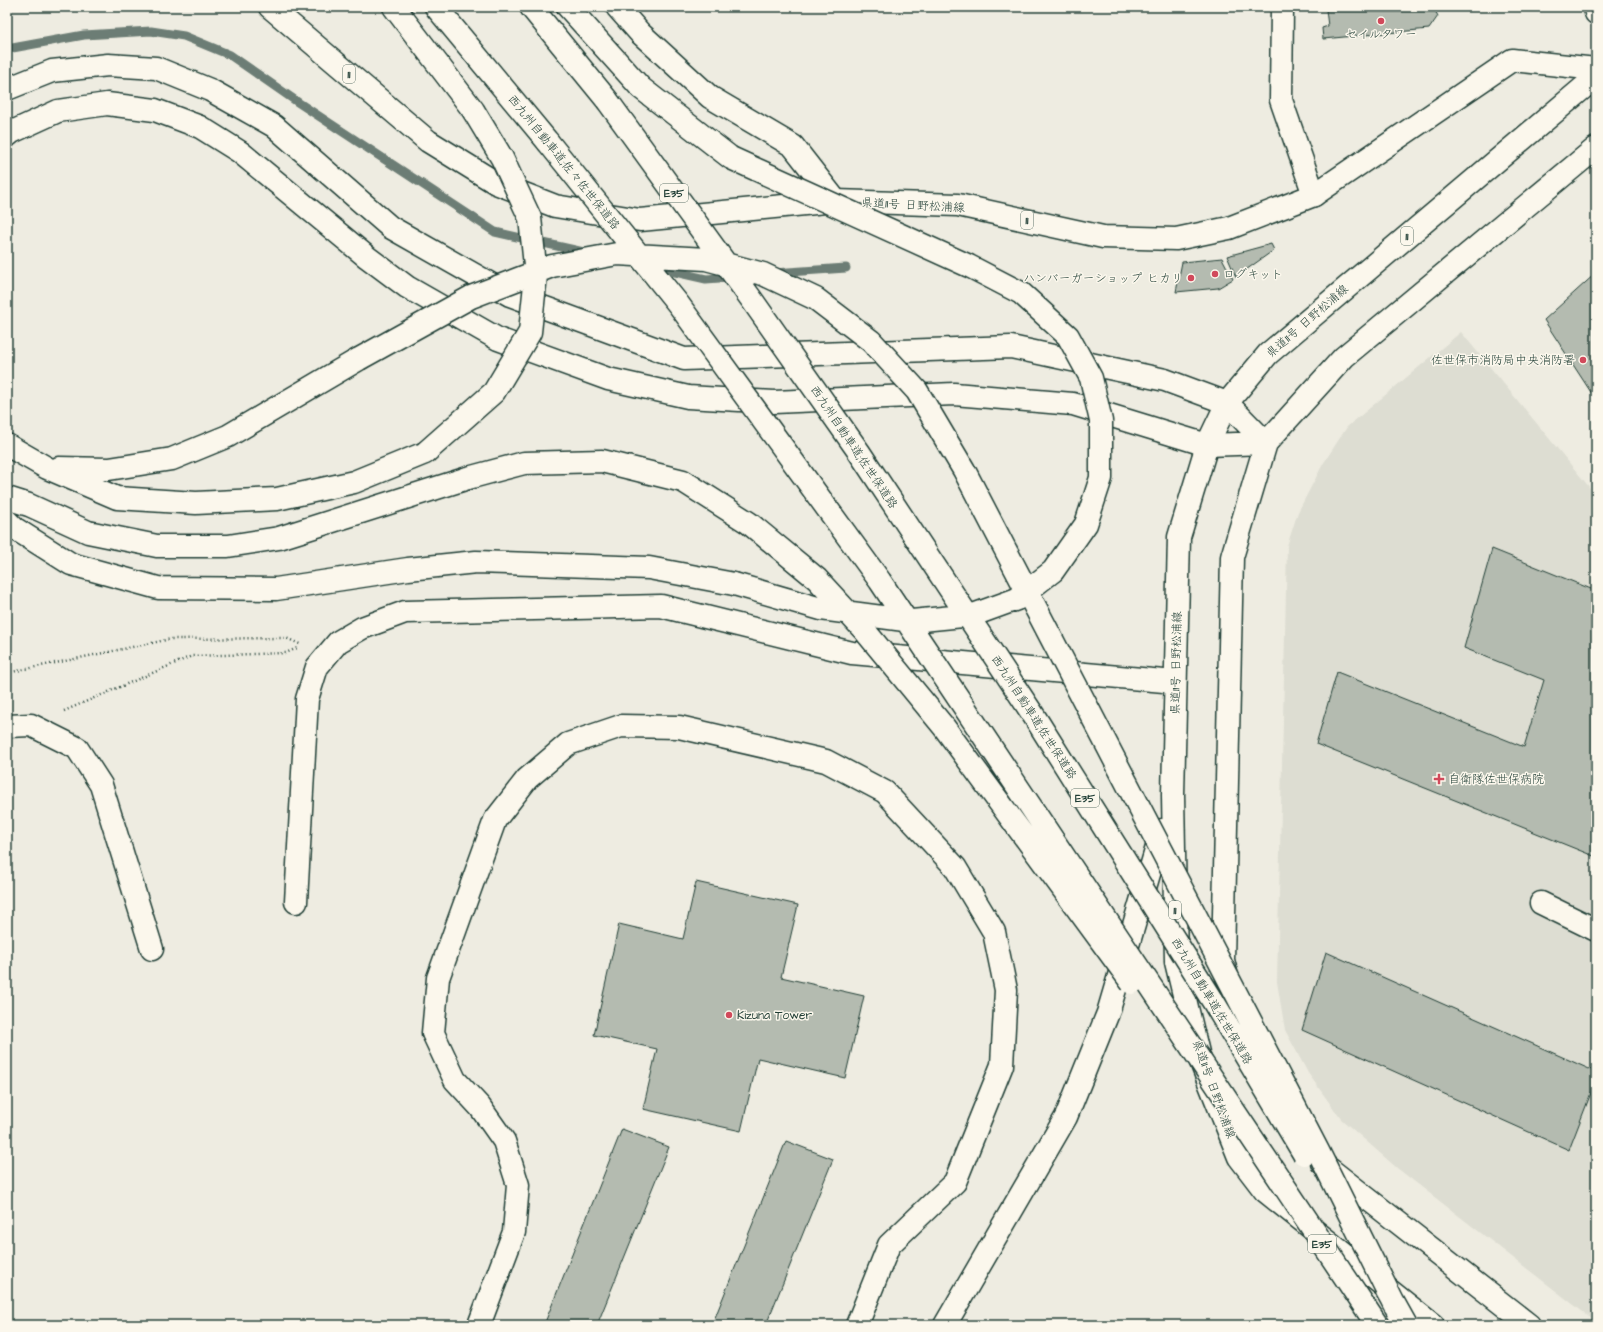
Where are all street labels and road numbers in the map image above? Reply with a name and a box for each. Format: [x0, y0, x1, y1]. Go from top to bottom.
road number: 11 [343, 65, 355, 83]
street label: 西九州自動車道;佐々佐世保道路 [504, 91, 624, 234]
road number: E35 [660, 184, 688, 202]
street label: 県道11号 日野松浦線 [861, 194, 965, 217]
road number: 11 [1021, 211, 1033, 229]
road number: 11 [1401, 227, 1413, 245]
street label: 県道11号 日野松浦線 [1263, 281, 1352, 362]
street label: 西九州自動車道;佐世保道路 [806, 382, 901, 512]
street label: 県道11号 日野松浦線 [1167, 611, 1186, 715]
street label: 西九州自動車道;佐世保道路 [987, 652, 1080, 783]
road number: E35 [1071, 789, 1099, 807]
road number: 11 [1169, 901, 1181, 919]
street label: 西九州自動車道;佐世保道路 [1167, 935, 1256, 1068]
street label: 県道11号 日野松浦線 [1188, 1037, 1239, 1141]
road number: E35 [1308, 1235, 1336, 1253]

